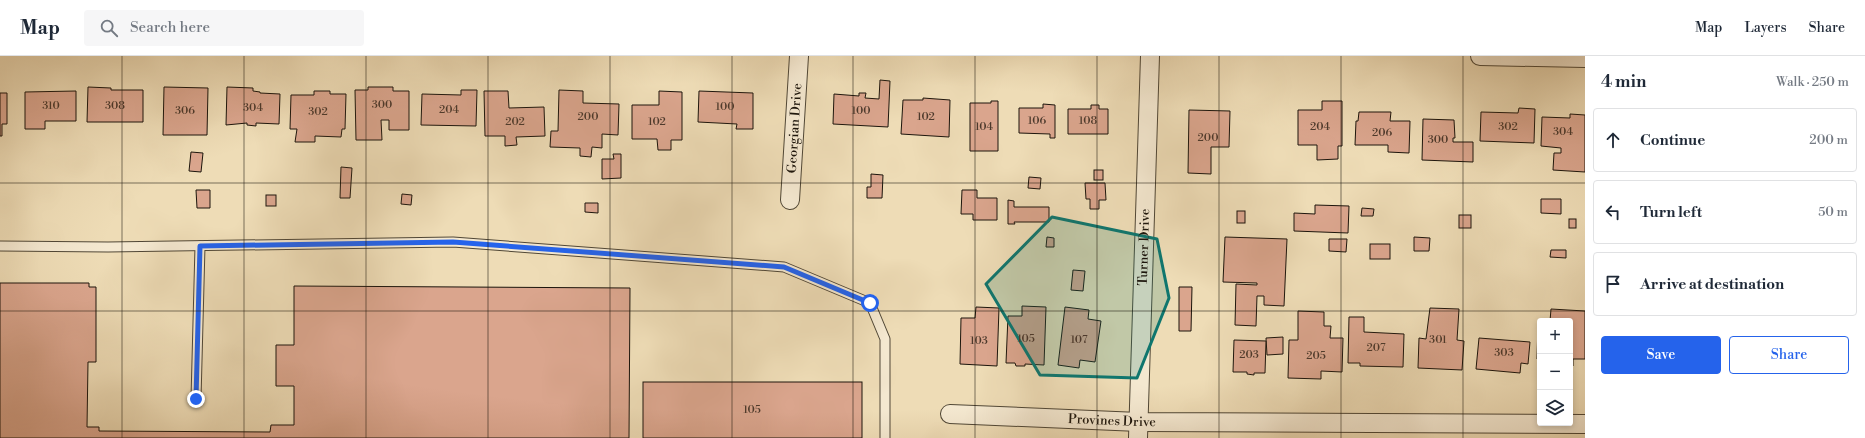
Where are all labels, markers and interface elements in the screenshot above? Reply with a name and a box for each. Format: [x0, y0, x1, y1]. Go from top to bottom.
search box [84, 10, 364, 46]
text: Map [20, 16, 60, 40]
icon: search [98, 17, 120, 39]
text: Search here [130, 18, 210, 37]
text: Map [1695, 19, 1722, 37]
text: Layers [1744, 19, 1787, 37]
text: Share [1809, 19, 1845, 37]
text: 4 min [1601, 71, 1646, 93]
text: Walk · 250 m [1776, 74, 1849, 90]
street label: Georgian Drive [784, 82, 805, 174]
house number: 300 [372, 98, 392, 112]
house number: 310 [42, 99, 60, 113]
house number: 308 [105, 99, 125, 113]
house number: 100 [716, 100, 734, 114]
house number: 304 [243, 101, 263, 115]
house number: 204 [439, 103, 460, 117]
house number: 306 [175, 104, 195, 118]
house number: 100 [852, 104, 870, 118]
house number: 302 [308, 105, 328, 119]
house number: 200 [578, 110, 598, 124]
house number: 102 [917, 110, 935, 124]
house number: 106 [1028, 114, 1047, 128]
house number: 108 [1079, 114, 1097, 128]
house number: 202 [505, 115, 525, 129]
house number: 102 [648, 115, 666, 129]
house number: 104 [975, 120, 994, 134]
house number: 204 [1310, 120, 1331, 134]
house number: 302 [1498, 120, 1518, 134]
house number: 304 [1553, 125, 1573, 139]
house number: 206 [1372, 126, 1392, 140]
icon: ahead [1602, 129, 1624, 151]
house number: 200 [1198, 131, 1218, 145]
text: Continue [1640, 131, 1705, 150]
text: 200 m [1809, 132, 1848, 148]
house number: 300 [1428, 133, 1448, 147]
icon: left [1602, 201, 1624, 223]
text: Turn left [1640, 203, 1702, 222]
text: 50 m [1818, 204, 1848, 220]
street label: Turner Drive [1135, 208, 1153, 286]
icon: arrive [1602, 273, 1624, 295]
text: Arrive at destination [1640, 275, 1784, 294]
route start [861, 294, 879, 312]
map controls [1537, 318, 1573, 426]
button: + [1537, 318, 1573, 354]
house number: 105 [1017, 332, 1035, 346]
house number: 107 [1070, 333, 1088, 347]
house number: 301 [1429, 333, 1447, 347]
house number: 103 [970, 334, 988, 348]
button: Save [1601, 336, 1721, 374]
button: Share [1729, 336, 1849, 374]
house number: 207 [1367, 341, 1386, 355]
house number: 303 [1494, 346, 1514, 360]
house number: 203 [1239, 348, 1259, 362]
house number: 205 [1306, 349, 1326, 363]
button: − [1537, 354, 1573, 390]
route end [187, 390, 205, 408]
button: layers [1537, 390, 1573, 426]
house number: 105 [743, 403, 761, 417]
street label: Provines Drive [1068, 411, 1156, 430]

